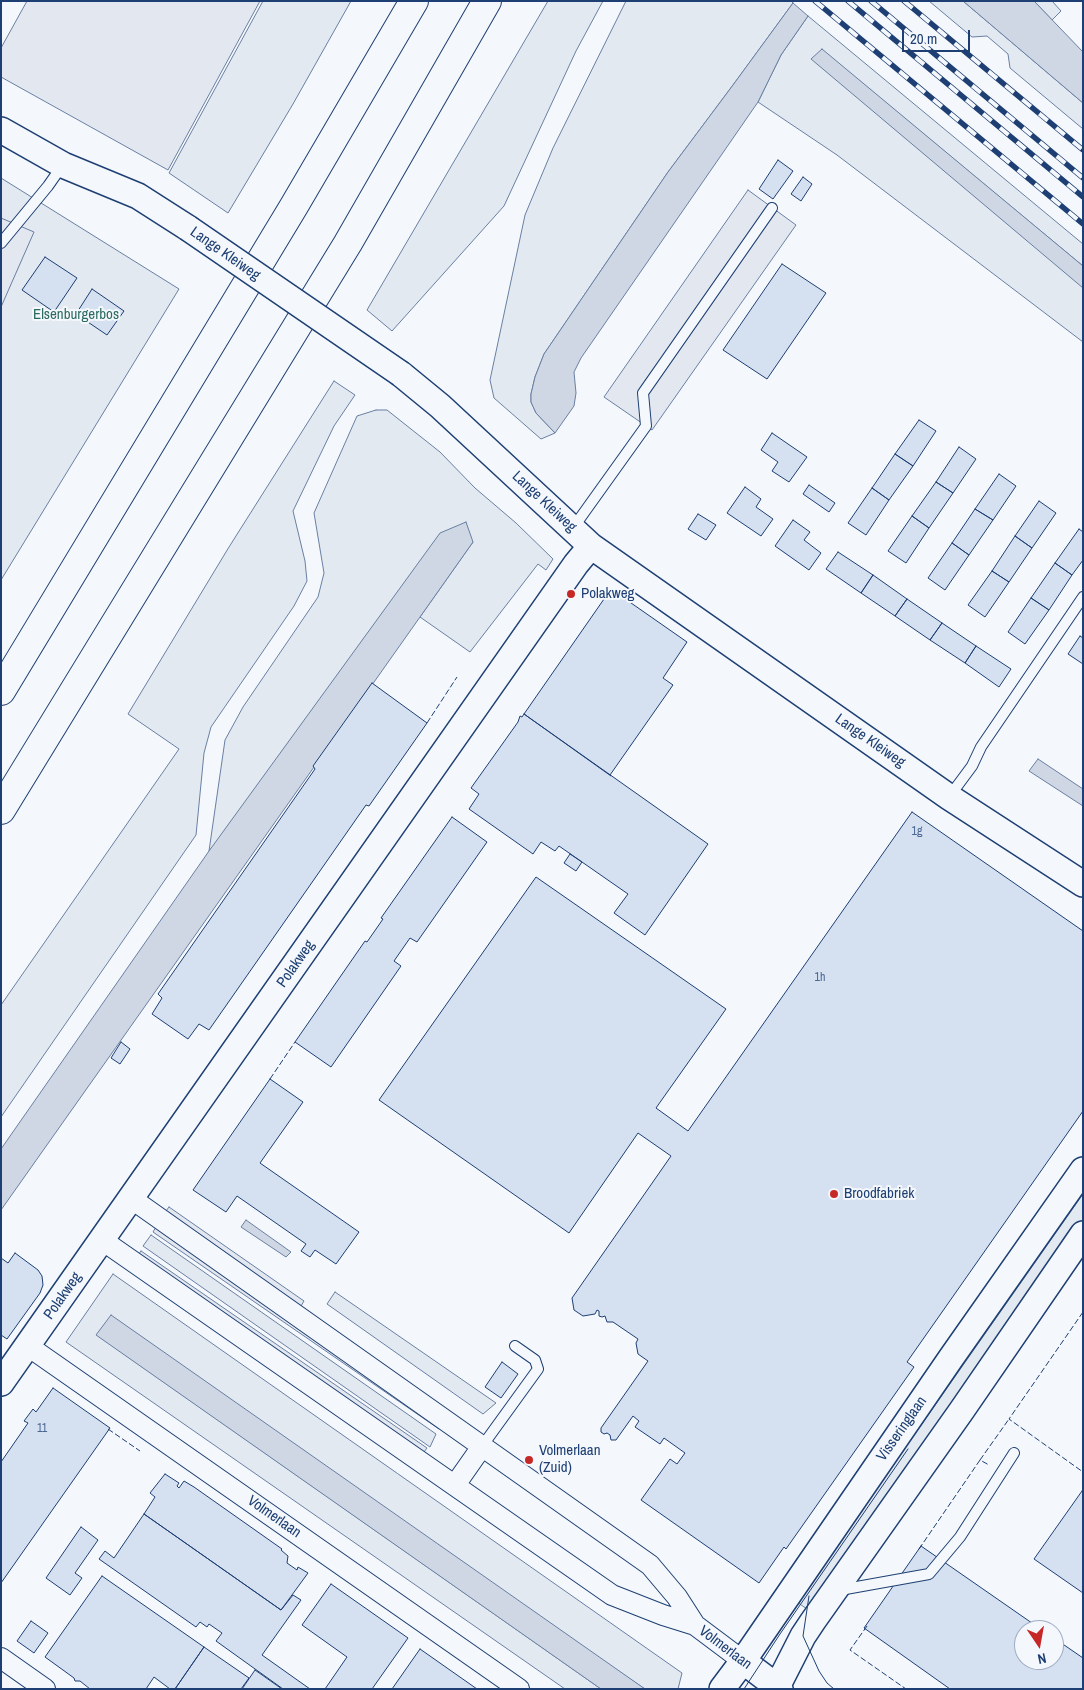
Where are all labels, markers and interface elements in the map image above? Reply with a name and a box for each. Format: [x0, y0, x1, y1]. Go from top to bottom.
scale bar [904, 20, 972, 52]
text: 20 m [910, 28, 937, 49]
street label: Lange Kleiweg [187, 223, 263, 285]
park label: Elsenburgerbos [33, 306, 119, 324]
street label: Lange Kleiweg [508, 468, 580, 536]
place label: Polakweg [581, 585, 634, 603]
marker: Polakweg [565, 588, 577, 600]
street label: Lange Kleiweg [832, 710, 908, 772]
house number: 1g [912, 825, 922, 839]
street label: Polakweg [273, 937, 319, 991]
house number: 1h [815, 971, 825, 985]
place label: Broodfabriek [844, 1185, 914, 1203]
marker: Broodfabriek [828, 1188, 840, 1200]
street label: Polakweg [40, 1269, 86, 1323]
street label: Visseringlaan [873, 1393, 931, 1465]
house number: 11 [37, 1422, 47, 1436]
place label: Volmerlaan (Zuid) [539, 1442, 601, 1477]
marker: Volmerlaan (Zuid) [523, 1454, 535, 1466]
street label: Volmerlaan [244, 1492, 304, 1542]
north arrow [1014, 1620, 1064, 1670]
street label: Volmerlaan [695, 1622, 755, 1674]
text: N [1036, 1649, 1048, 1668]

